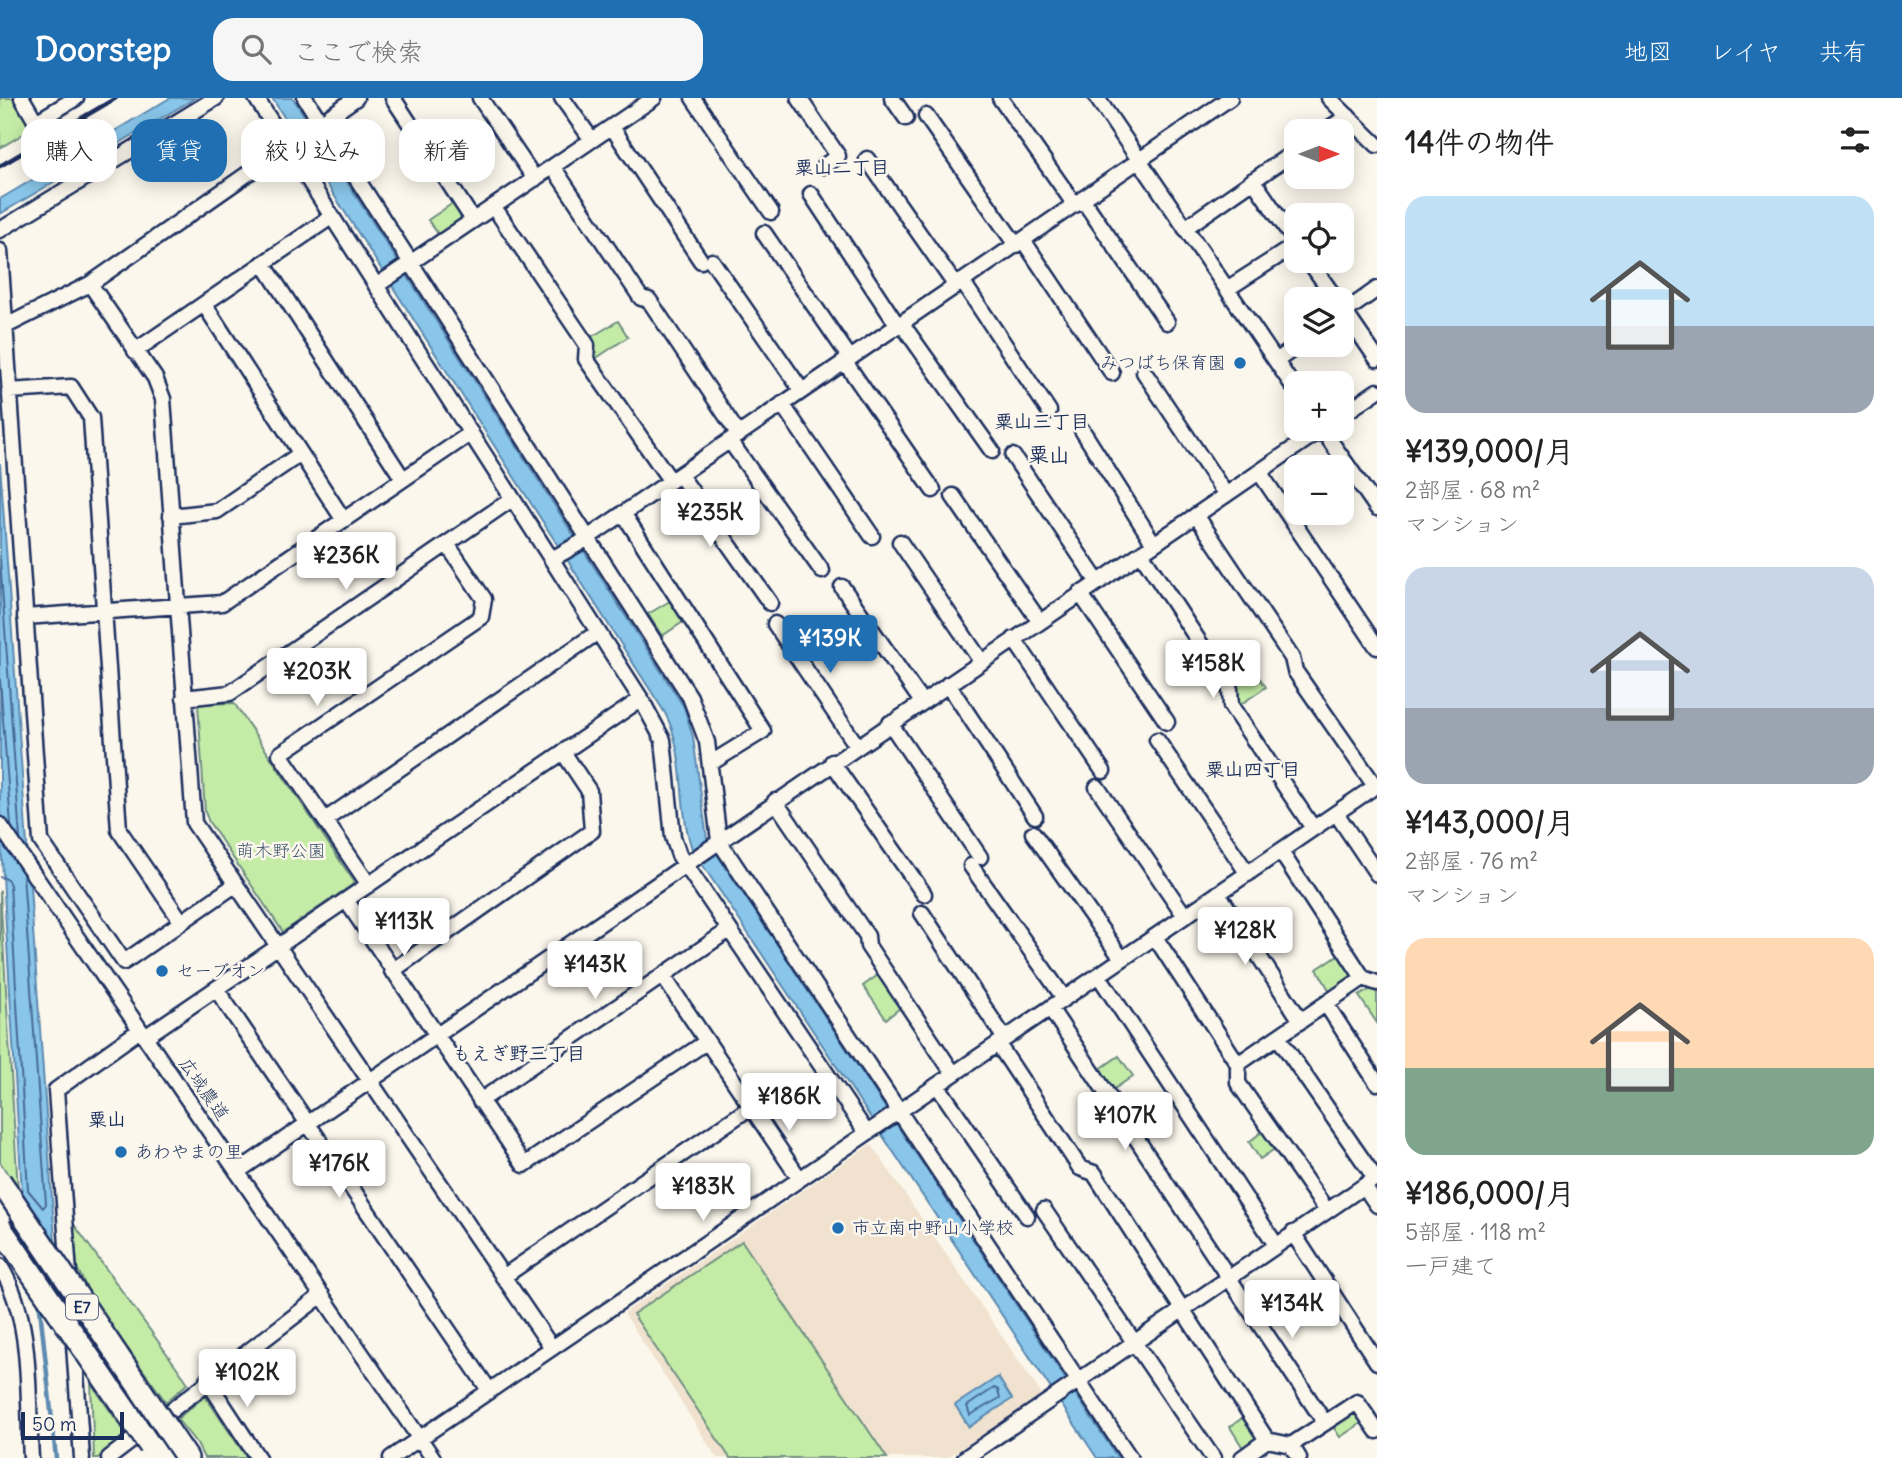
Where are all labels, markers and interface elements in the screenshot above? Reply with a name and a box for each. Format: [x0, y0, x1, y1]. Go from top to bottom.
search box [213, 18, 703, 81]
text: Doorstep [35, 28, 171, 70]
icon: search [237, 30, 275, 68]
text: ここで検索 [293, 35, 423, 68]
text: 地図 [1624, 36, 1672, 66]
text: レイヤ [1710, 36, 1781, 66]
text: 共有 [1819, 36, 1867, 66]
chip: 購入 [21, 119, 117, 182]
chip: 賃貸 [131, 119, 227, 182]
chip: 絞り込み [241, 119, 385, 182]
chip: 新着 [399, 119, 495, 182]
north arrow [1284, 119, 1354, 189]
map controls [1284, 119, 1354, 525]
icon: filters [1836, 121, 1874, 159]
text: 14件の物件 [1405, 123, 1554, 161]
district label: 粟山二丁目 [794, 155, 890, 179]
button: locate [1284, 203, 1354, 273]
icon: home [1577, 242, 1703, 368]
button: layers [1284, 287, 1354, 357]
place label: みつばち保育園 [1100, 351, 1226, 374]
marker: みつばち保育園 [1232, 355, 1248, 371]
button: + [1284, 371, 1354, 441]
district label: 粟山三丁目 [994, 409, 1090, 433]
text: ¥139,000/月 [1405, 432, 1574, 470]
district label: 粟山 [1028, 441, 1070, 468]
button: − [1284, 455, 1354, 525]
text: 2部屋 · 68 m² [1405, 475, 1540, 504]
pin: ¥235K [661, 490, 759, 549]
text: ¥235K [677, 497, 743, 526]
text: マンション [1405, 509, 1519, 538]
pin: ¥236K [297, 532, 395, 592]
text: ¥236K [313, 540, 379, 569]
icon: home [1577, 613, 1703, 739]
pin: ¥139K [781, 616, 879, 675]
text: ¥139K [798, 623, 862, 652]
pin: ¥158K [1164, 640, 1262, 700]
pin: ¥203K [268, 648, 366, 708]
text: ¥158K [1181, 648, 1245, 677]
text: ¥203K [283, 656, 351, 685]
district label: 粟山四丁目 [1205, 757, 1301, 781]
text: ¥143,000/月 [1405, 803, 1575, 841]
park label: 萌木野公園 [236, 839, 326, 862]
text: 2部屋 · 76 m² [1405, 846, 1538, 875]
text: マンション [1405, 880, 1519, 909]
pin: ¥113K [355, 898, 453, 958]
text: ¥113K [375, 906, 434, 935]
pin: ¥128K [1196, 908, 1294, 967]
text: ¥128K [1214, 915, 1276, 944]
pin: ¥143K [546, 942, 644, 1001]
text: ¥143K [563, 949, 627, 978]
place label: セーブオン [176, 959, 265, 982]
marker: セーブオン [154, 963, 170, 979]
icon: home [1577, 984, 1703, 1110]
district label: もえぎ野三丁目 [452, 1041, 586, 1065]
street label: 広域農道 [174, 1053, 234, 1125]
pin: ¥186K [740, 1074, 838, 1133]
text: ¥186K [757, 1081, 821, 1110]
pin: ¥107K [1076, 1093, 1174, 1152]
text: ¥107K [1094, 1100, 1156, 1129]
district label: 粟山 [88, 1107, 126, 1131]
place label: あわやまの里 [135, 1140, 243, 1163]
pin: ¥176K [290, 1140, 388, 1200]
marker: あわやまの里 [113, 1144, 129, 1160]
text: ¥176K [308, 1148, 370, 1177]
pin: ¥183K [654, 1164, 752, 1223]
text: ¥183K [671, 1171, 735, 1200]
text: ¥186,000/月 [1405, 1174, 1575, 1212]
place label: 市立南中野山小学校 [852, 1216, 1014, 1239]
text: 5部屋 · 118 m² [1405, 1217, 1546, 1246]
marker: 市立南中野山小学校 [830, 1220, 846, 1236]
text: 一戸建て [1405, 1251, 1497, 1280]
pin: ¥134K [1243, 1280, 1341, 1340]
text: ¥134K [1260, 1288, 1324, 1317]
road number: E7 [66, 1294, 98, 1320]
pin: ¥102K [198, 1350, 296, 1409]
text: ¥102K [215, 1357, 279, 1386]
scale bar [21, 1409, 124, 1441]
text: 50 m [32, 1412, 77, 1436]

